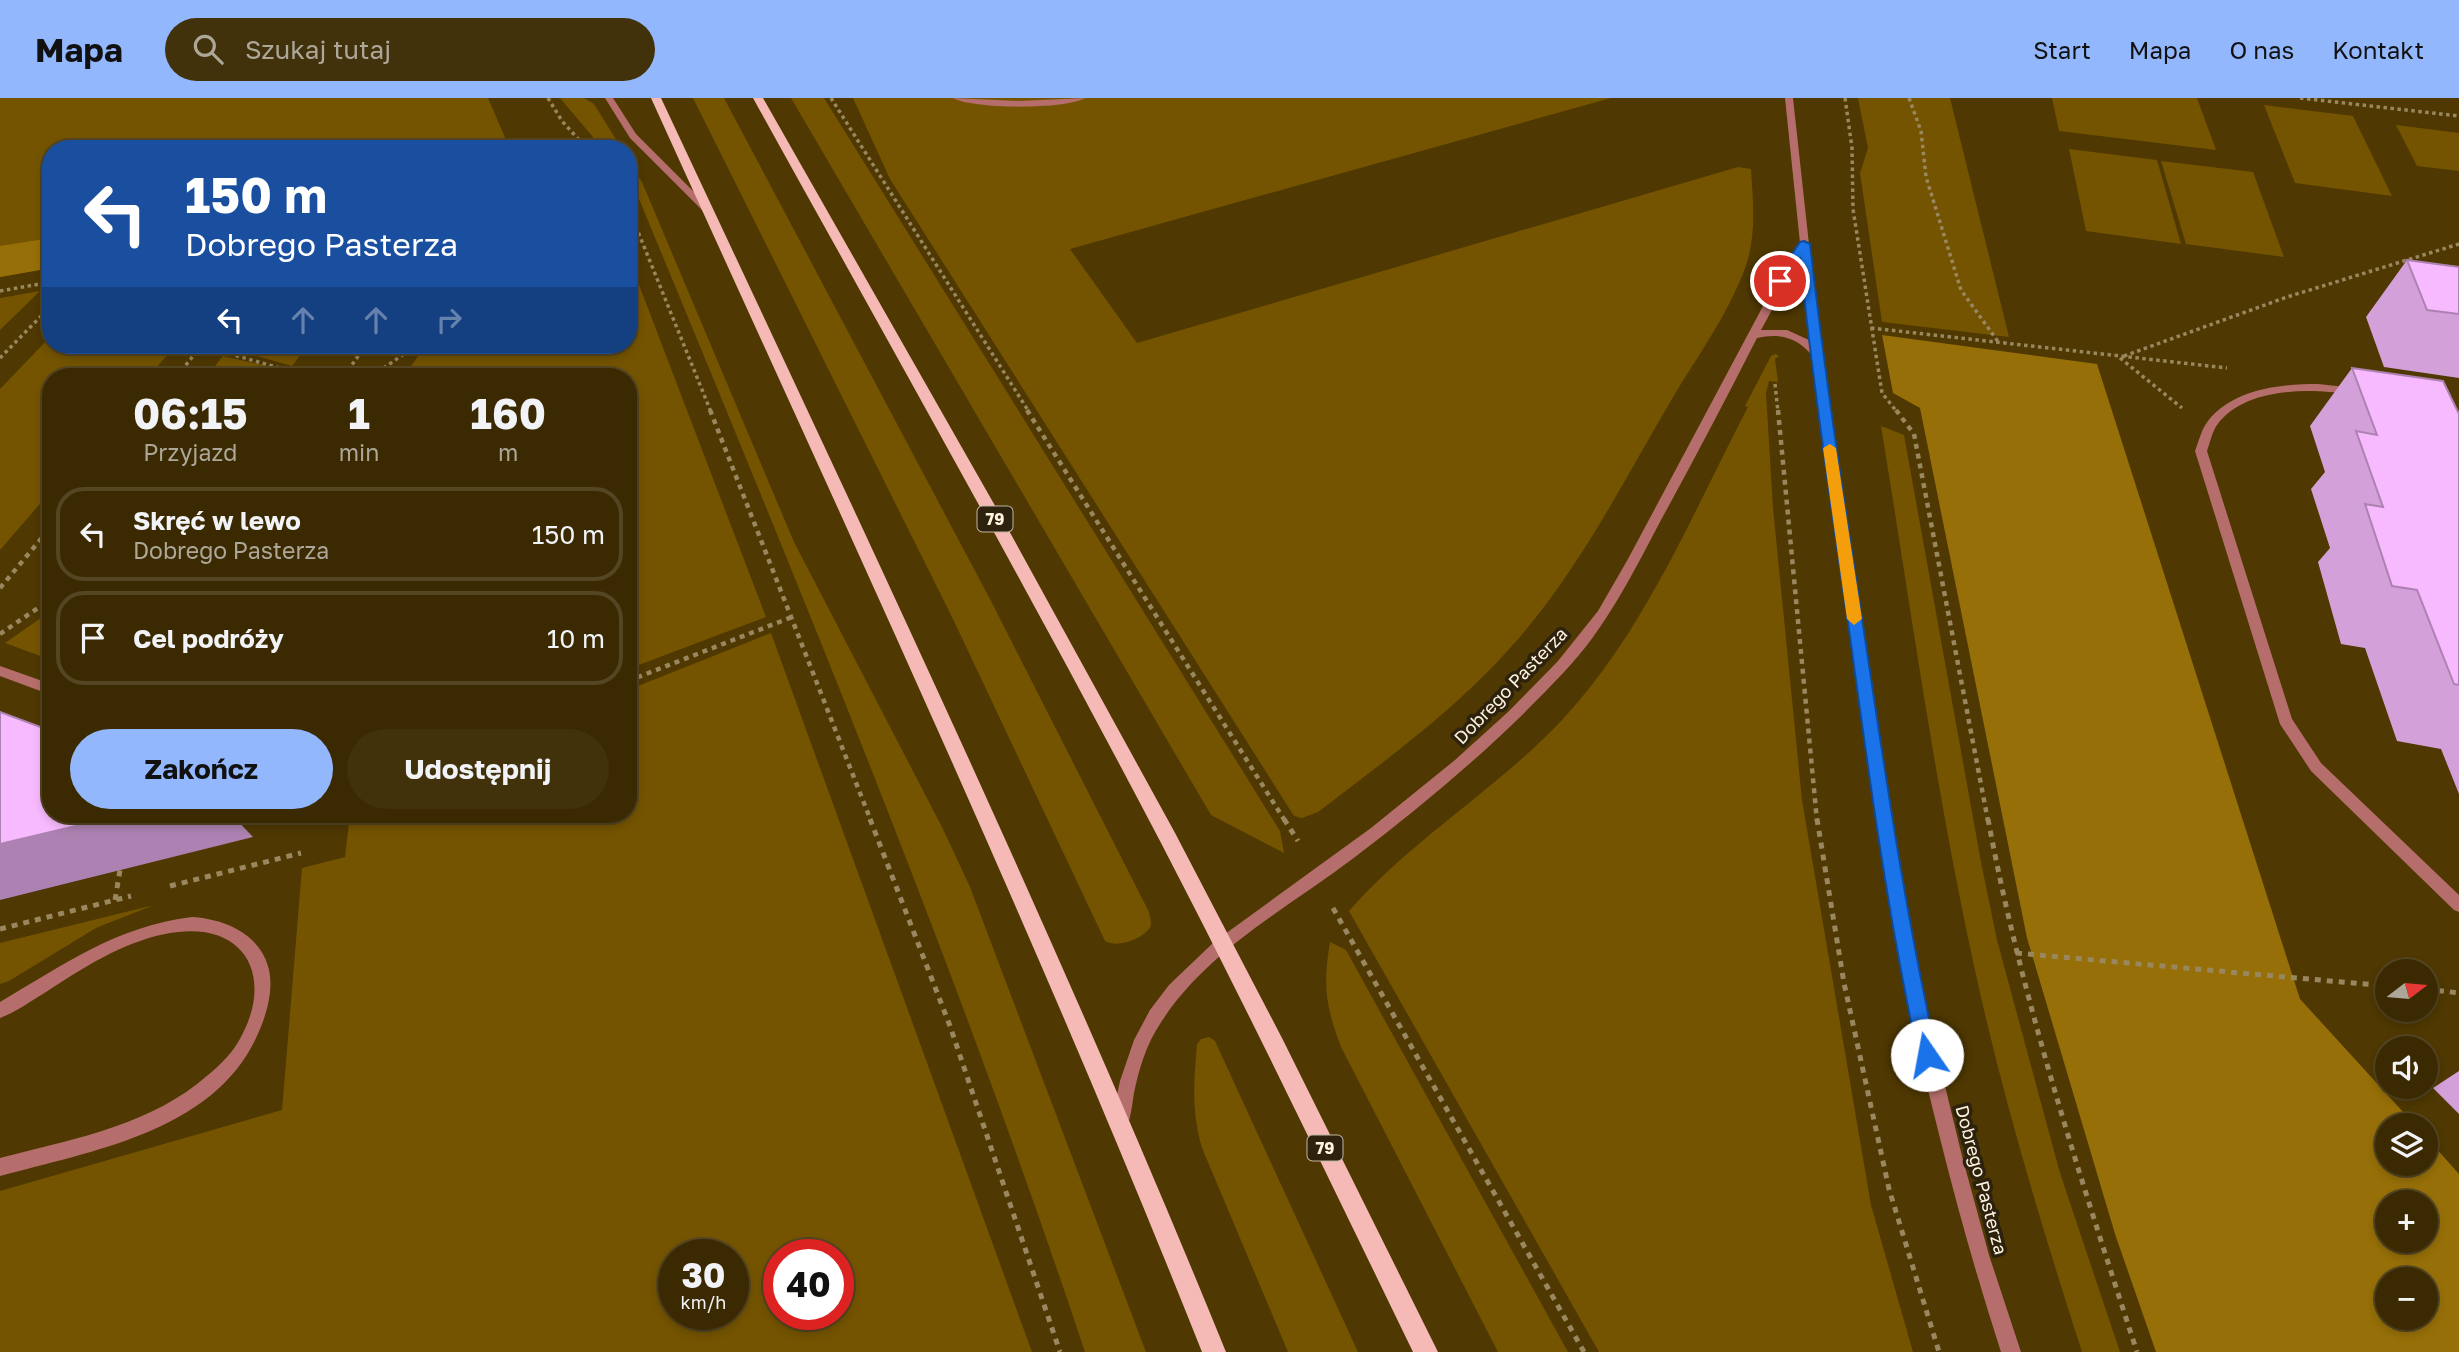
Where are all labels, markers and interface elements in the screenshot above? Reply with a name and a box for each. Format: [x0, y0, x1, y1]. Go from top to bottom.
search box [165, 18, 655, 81]
text: Mapa [35, 30, 123, 69]
icon: search [189, 30, 227, 68]
text: Szukaj tutaj [245, 34, 391, 65]
text: Start [2033, 35, 2091, 64]
text: Mapa [2129, 35, 2191, 64]
text: O nas [2229, 35, 2294, 64]
text: Kontakt [2332, 35, 2424, 64]
text: 150 m [185, 165, 327, 224]
icon: left [70, 168, 161, 259]
text: Dobrego Pasterza [185, 225, 458, 263]
pin [1750, 251, 1810, 311]
icon: arrive [1761, 262, 1799, 300]
icon: left [211, 301, 249, 339]
icon: ahead [284, 301, 322, 339]
icon: ahead [357, 301, 395, 339]
icon: right [430, 301, 468, 339]
text: 06:15 [133, 388, 248, 438]
text: 1 [348, 388, 370, 438]
text: 160 [470, 388, 546, 438]
text: Przyjazd [143, 438, 237, 466]
text: min [339, 438, 379, 466]
text: m [498, 438, 518, 466]
text: Skręć w lewo [133, 505, 301, 536]
road number: 79 [978, 506, 1012, 532]
icon: left [74, 515, 112, 553]
text: 150 m [532, 519, 605, 550]
text: Dobrego Pasterza [133, 536, 329, 564]
icon: arrive [74, 619, 112, 657]
street label: Dobrego Pasterza [1449, 622, 1572, 748]
text: Cel podróży [133, 623, 284, 654]
text: 10 m [547, 623, 605, 654]
button: Zakończ [70, 729, 333, 809]
button: Udostępnij [347, 729, 609, 809]
north arrow [2375, 959, 2438, 1022]
map controls [2375, 959, 2438, 1330]
position arrow [1890, 1018, 1964, 1092]
button: sound [2375, 1036, 2438, 1099]
street label: Dobrego Pasterza [1951, 1103, 2012, 1257]
button: layers [2375, 1113, 2438, 1176]
road number: 79 [1308, 1136, 1342, 1160]
button: + [2375, 1190, 2438, 1253]
speed limit sign: 40 [763, 1239, 854, 1330]
text: 30 [681, 1254, 726, 1296]
button: − [2375, 1267, 2438, 1330]
text: km/h [681, 1291, 726, 1313]

